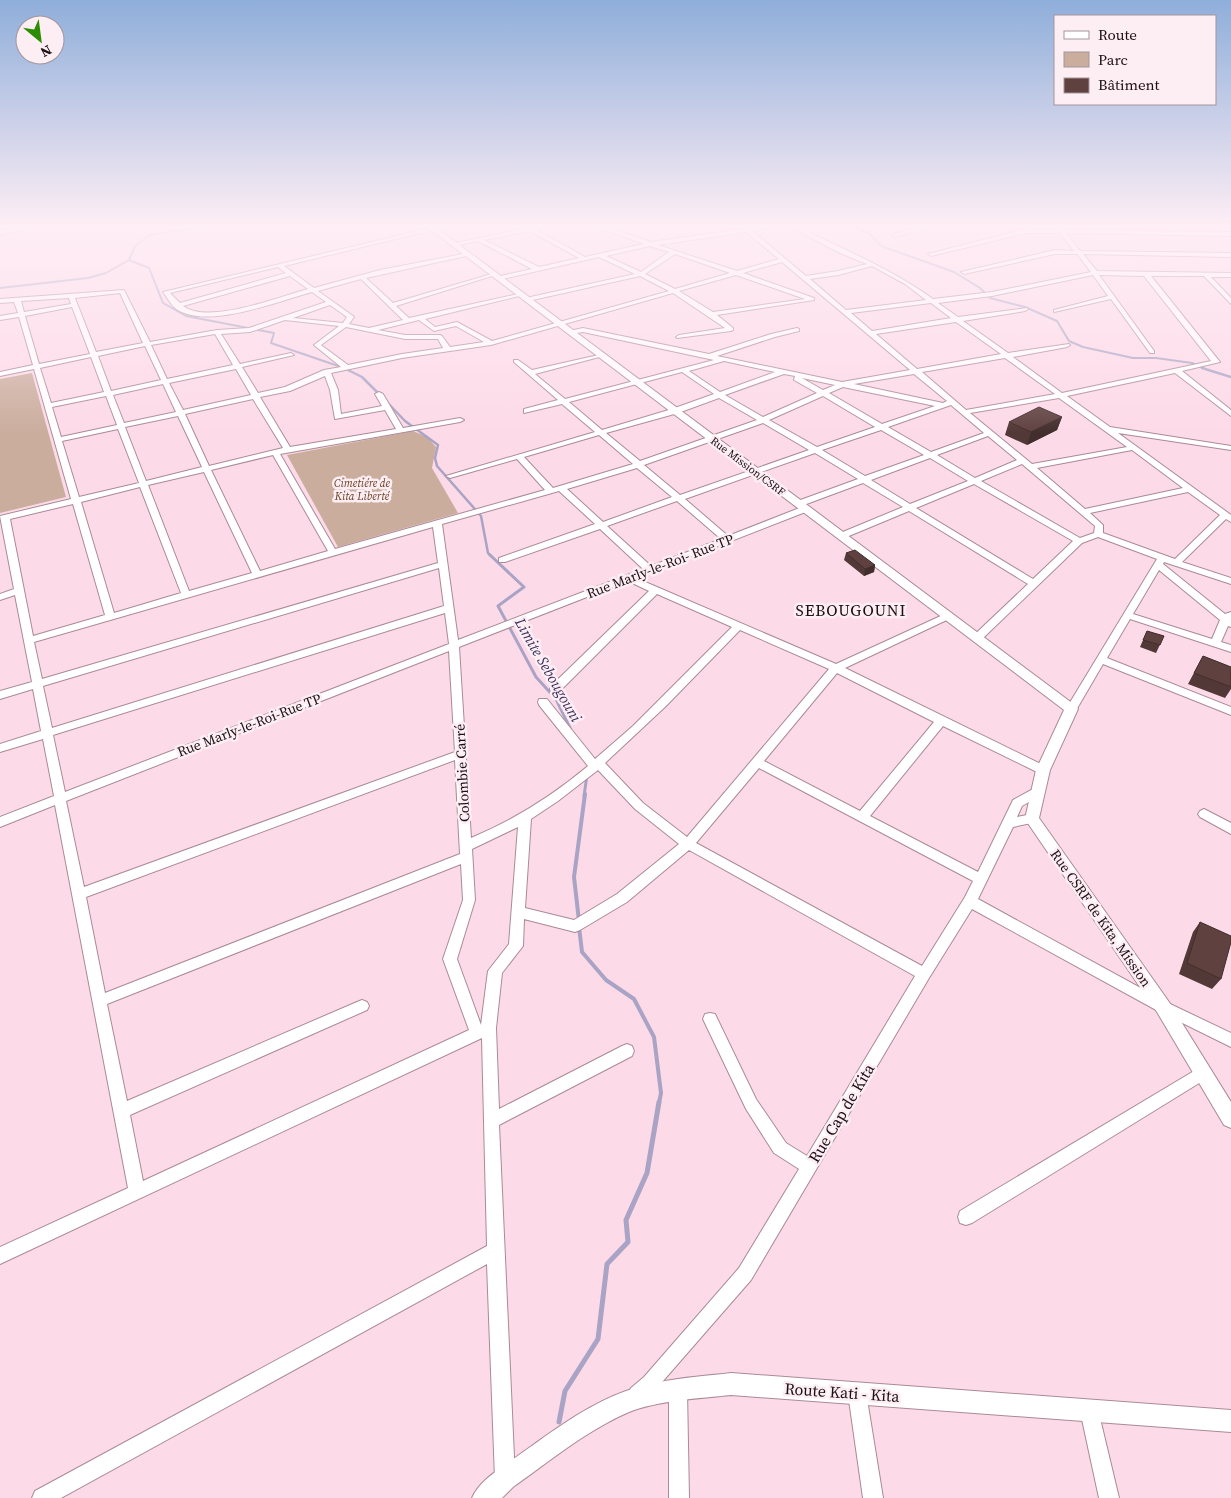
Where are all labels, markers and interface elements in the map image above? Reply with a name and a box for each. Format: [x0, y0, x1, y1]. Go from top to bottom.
north arrow [15, 15, 65, 65]
legend [1054, 15, 1216, 105]
text: Route [1098, 24, 1137, 45]
text: N [37, 40, 56, 63]
text: Parc [1098, 49, 1128, 70]
text: Bâtiment [1098, 74, 1160, 95]
street label: Rue Mission/CSRF [707, 433, 789, 500]
park label: Cimetiére de Kita Liberté [334, 476, 391, 504]
street label: Rue Marly-le-Roi- Rue TP [584, 529, 736, 603]
district label: SEBOUGOUNI [796, 599, 906, 621]
water label: Limite Sebougouni [510, 613, 587, 726]
street label: Rue Marly-le-Roi-Rue TP [174, 688, 324, 762]
street label: Colombie Carré [449, 723, 475, 823]
street label: Rue CSRF de Kita, Mission [1046, 845, 1157, 991]
street label: Rue Cap de Kita [803, 1059, 880, 1167]
street label: Route Kati - Kita [784, 1377, 901, 1407]

